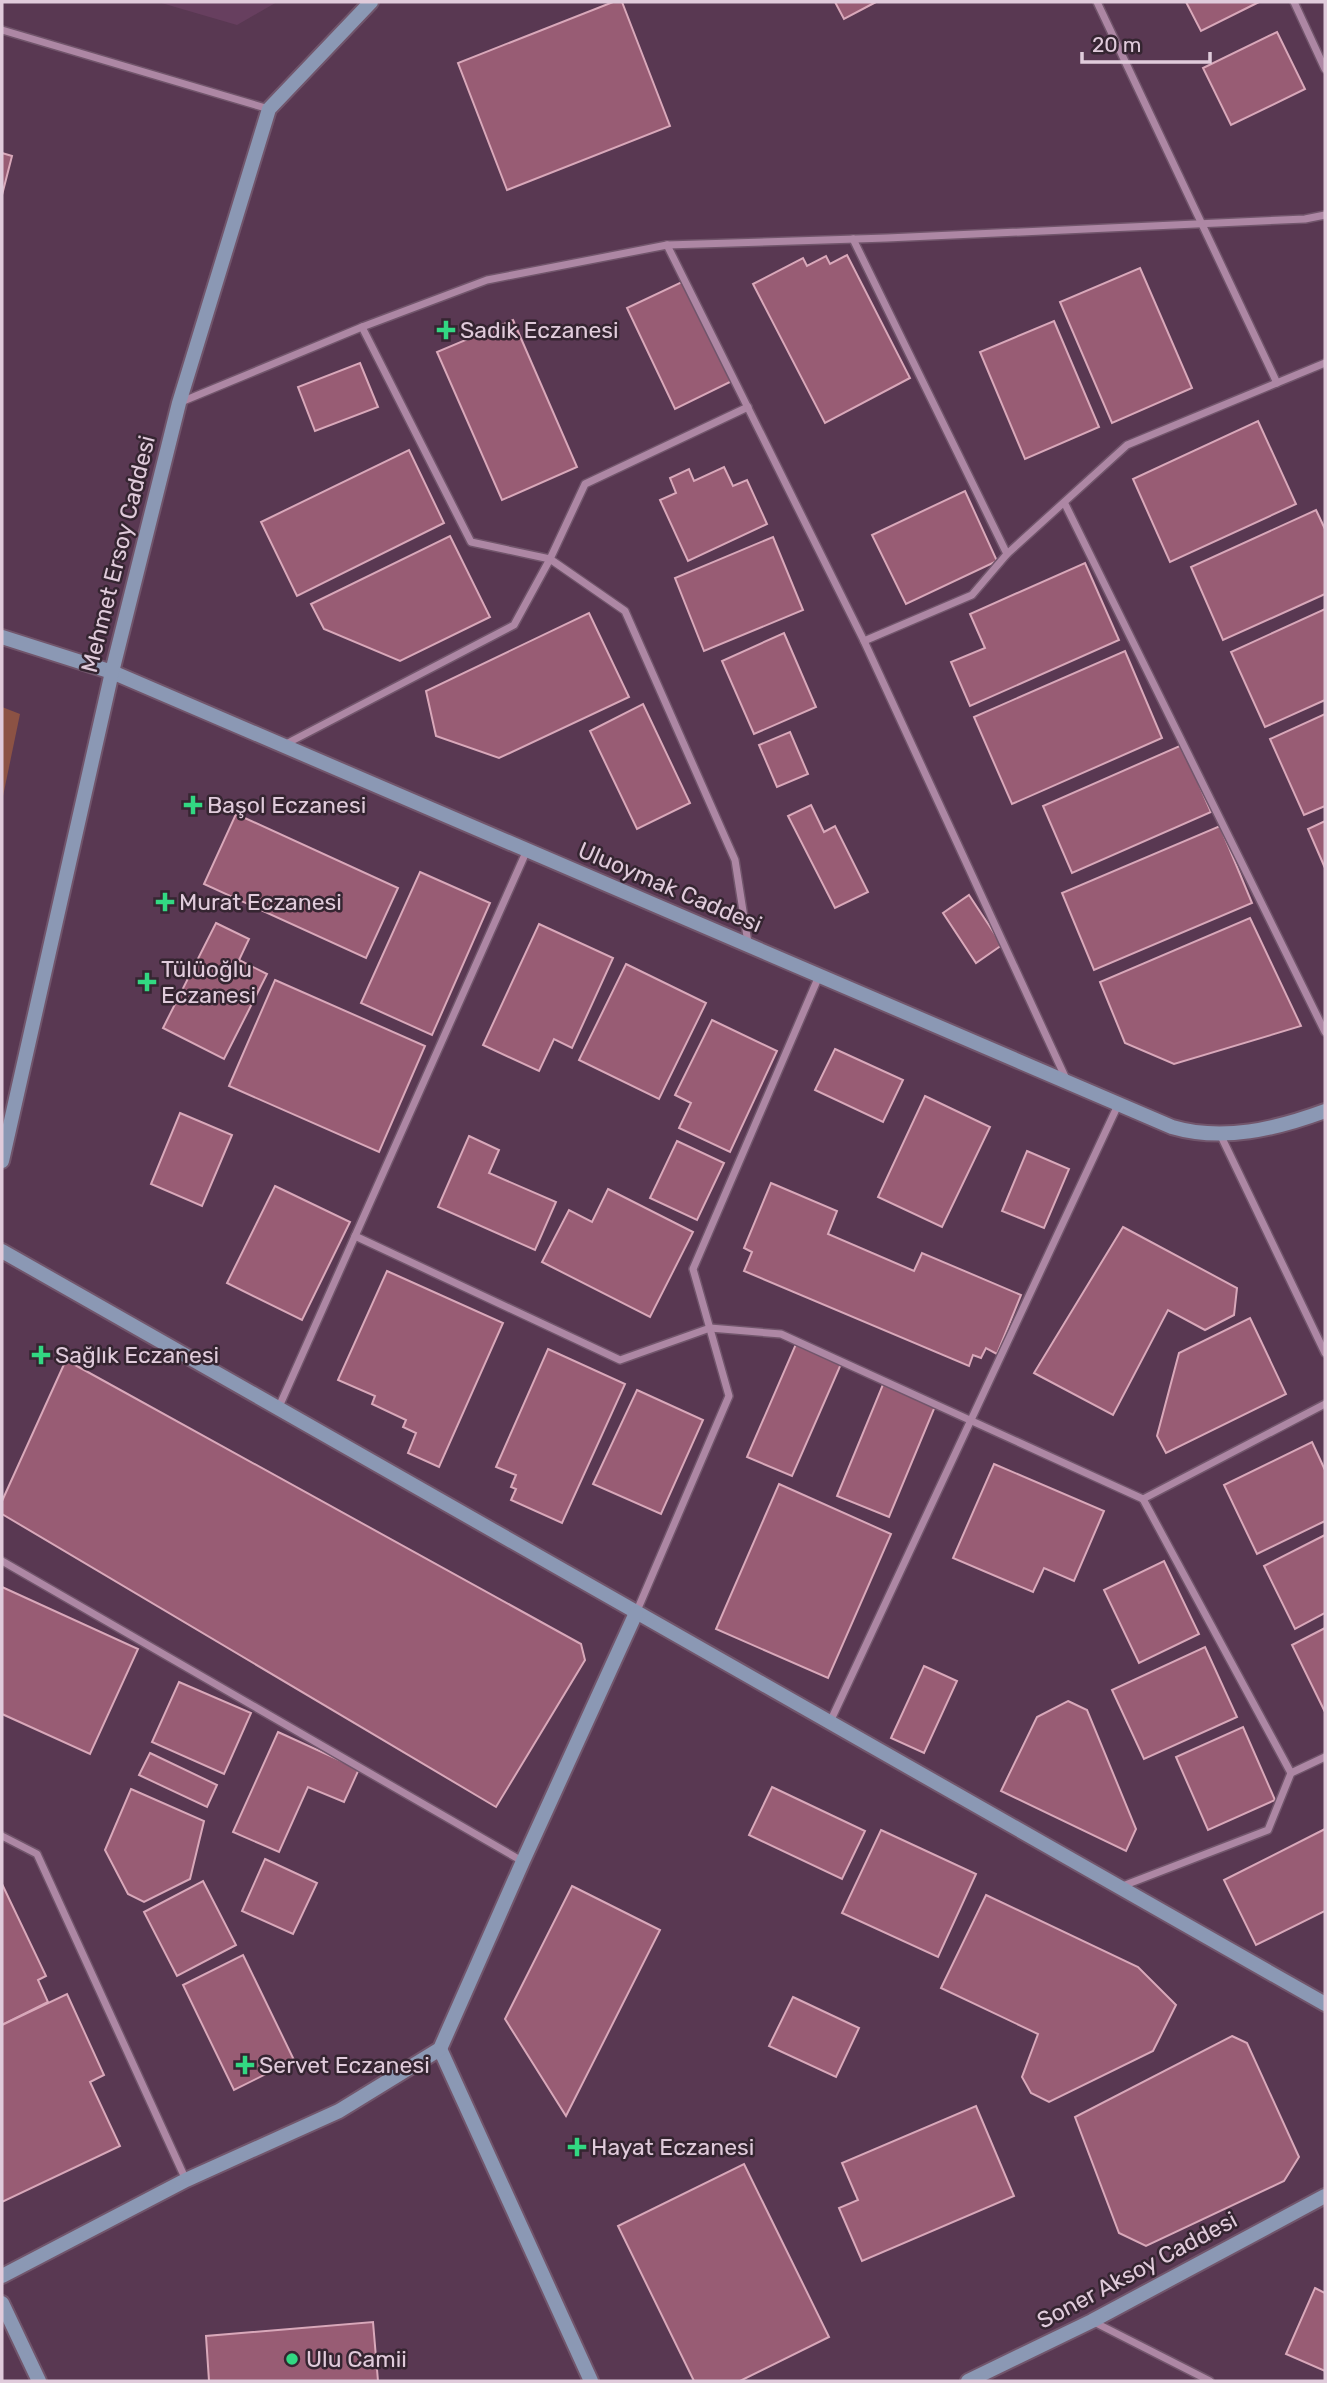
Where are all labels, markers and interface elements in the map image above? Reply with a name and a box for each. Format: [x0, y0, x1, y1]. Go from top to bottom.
scale bar [1082, 21, 1210, 65]
text: 20 m [1092, 32, 1141, 57]
place label: Sadık Eczanesi [460, 316, 619, 344]
marker: Sadık Eczanesi [438, 322, 454, 338]
street label: Mehmet Ersoy Caddesi [75, 432, 161, 676]
place label: Başol Eczanesi [207, 791, 366, 819]
marker: Başol Eczanesi [185, 797, 201, 813]
street label: Uluoymak Caddesi [574, 836, 766, 938]
place label: Murat Eczanesi [179, 888, 342, 916]
marker: Murat Eczanesi [157, 894, 173, 910]
place label: Tülüoğlu Eczanesi [161, 955, 256, 1009]
marker: Tülüoğlu Eczanesi [139, 974, 155, 990]
place label: Sağlık Eczanesi [55, 1341, 219, 1369]
marker: Sağlık Eczanesi [33, 1347, 49, 1363]
place label: Servet Eczanesi [259, 2051, 430, 2079]
marker: Servet Eczanesi [237, 2057, 253, 2073]
place label: Hayat Eczanesi [591, 2133, 754, 2161]
marker: Hayat Eczanesi [569, 2139, 585, 2155]
street label: Soner Aksoy Caddesi [1032, 2205, 1242, 2335]
place label: Ulu Camii [306, 2345, 407, 2373]
marker: Ulu Camii [284, 2351, 300, 2367]

